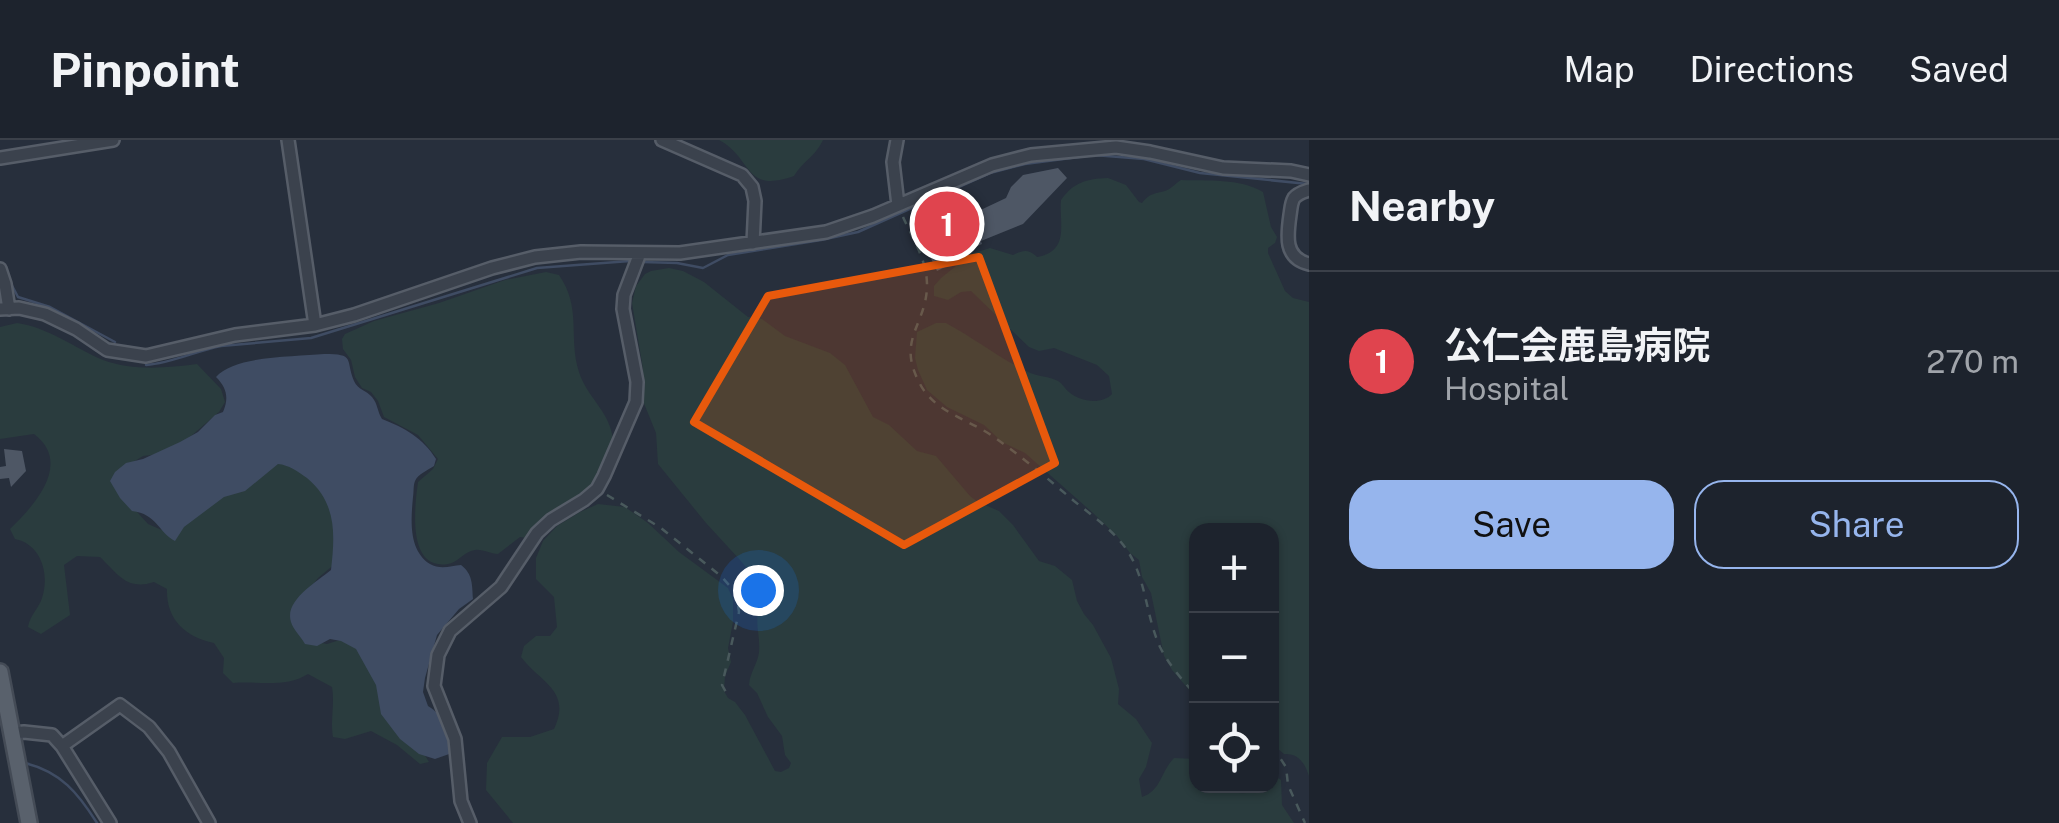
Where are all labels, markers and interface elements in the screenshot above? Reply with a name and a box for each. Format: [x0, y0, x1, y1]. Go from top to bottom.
text: Pinpoint [50, 41, 240, 98]
text: Map [1563, 49, 1634, 90]
text: Directions [1689, 49, 1854, 90]
text: Saved [1909, 49, 2009, 90]
text: Nearby [1349, 181, 1495, 230]
pin: 1 [914, 186, 980, 262]
text: 公仁会鹿島病院 [1444, 323, 1710, 368]
text: 1 [1375, 343, 1388, 380]
text: 270 m [1926, 343, 2019, 380]
text: Hospital [1444, 370, 1569, 407]
button: Save [1349, 480, 1674, 569]
button: Share [1694, 480, 2019, 569]
map controls [1189, 523, 1279, 793]
button: + [1189, 523, 1279, 613]
your location [733, 565, 784, 616]
button: − [1189, 613, 1279, 703]
button: locate [1189, 703, 1279, 793]

